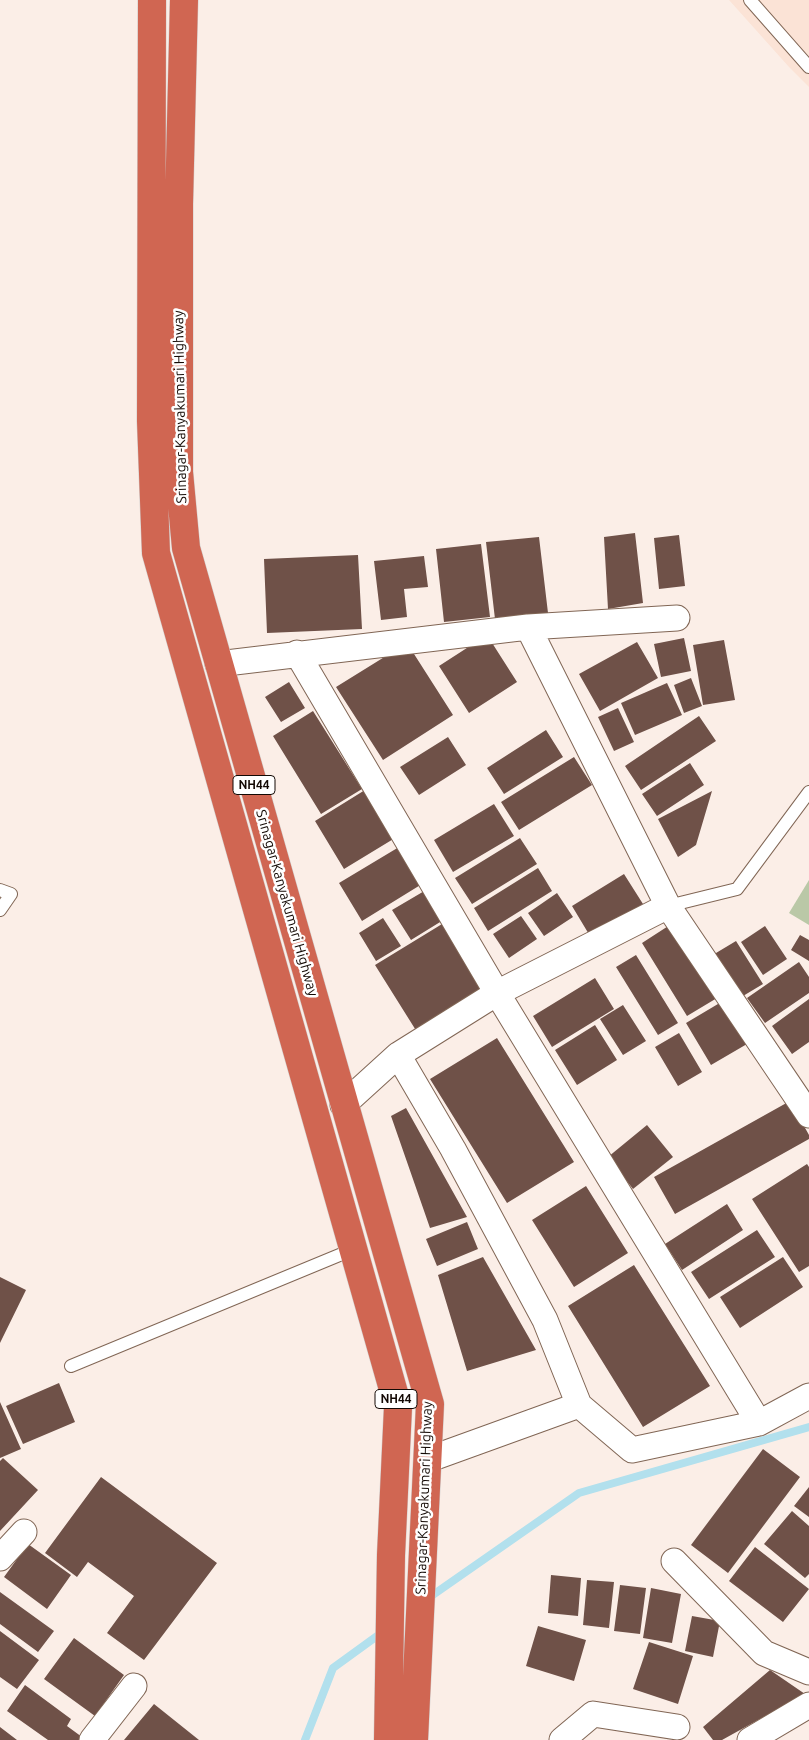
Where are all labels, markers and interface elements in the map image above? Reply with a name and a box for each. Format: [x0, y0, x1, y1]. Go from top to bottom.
street label: Srinagar-Kanyakumari Highway [170, 310, 190, 504]
road number: NH44 [233, 776, 275, 794]
street label: Srinagar-Kanyakumari Highway [252, 808, 322, 998]
road number: NH44 [375, 1390, 417, 1408]
street label: Srinagar-Kanyakumari Highway [412, 1401, 436, 1595]

